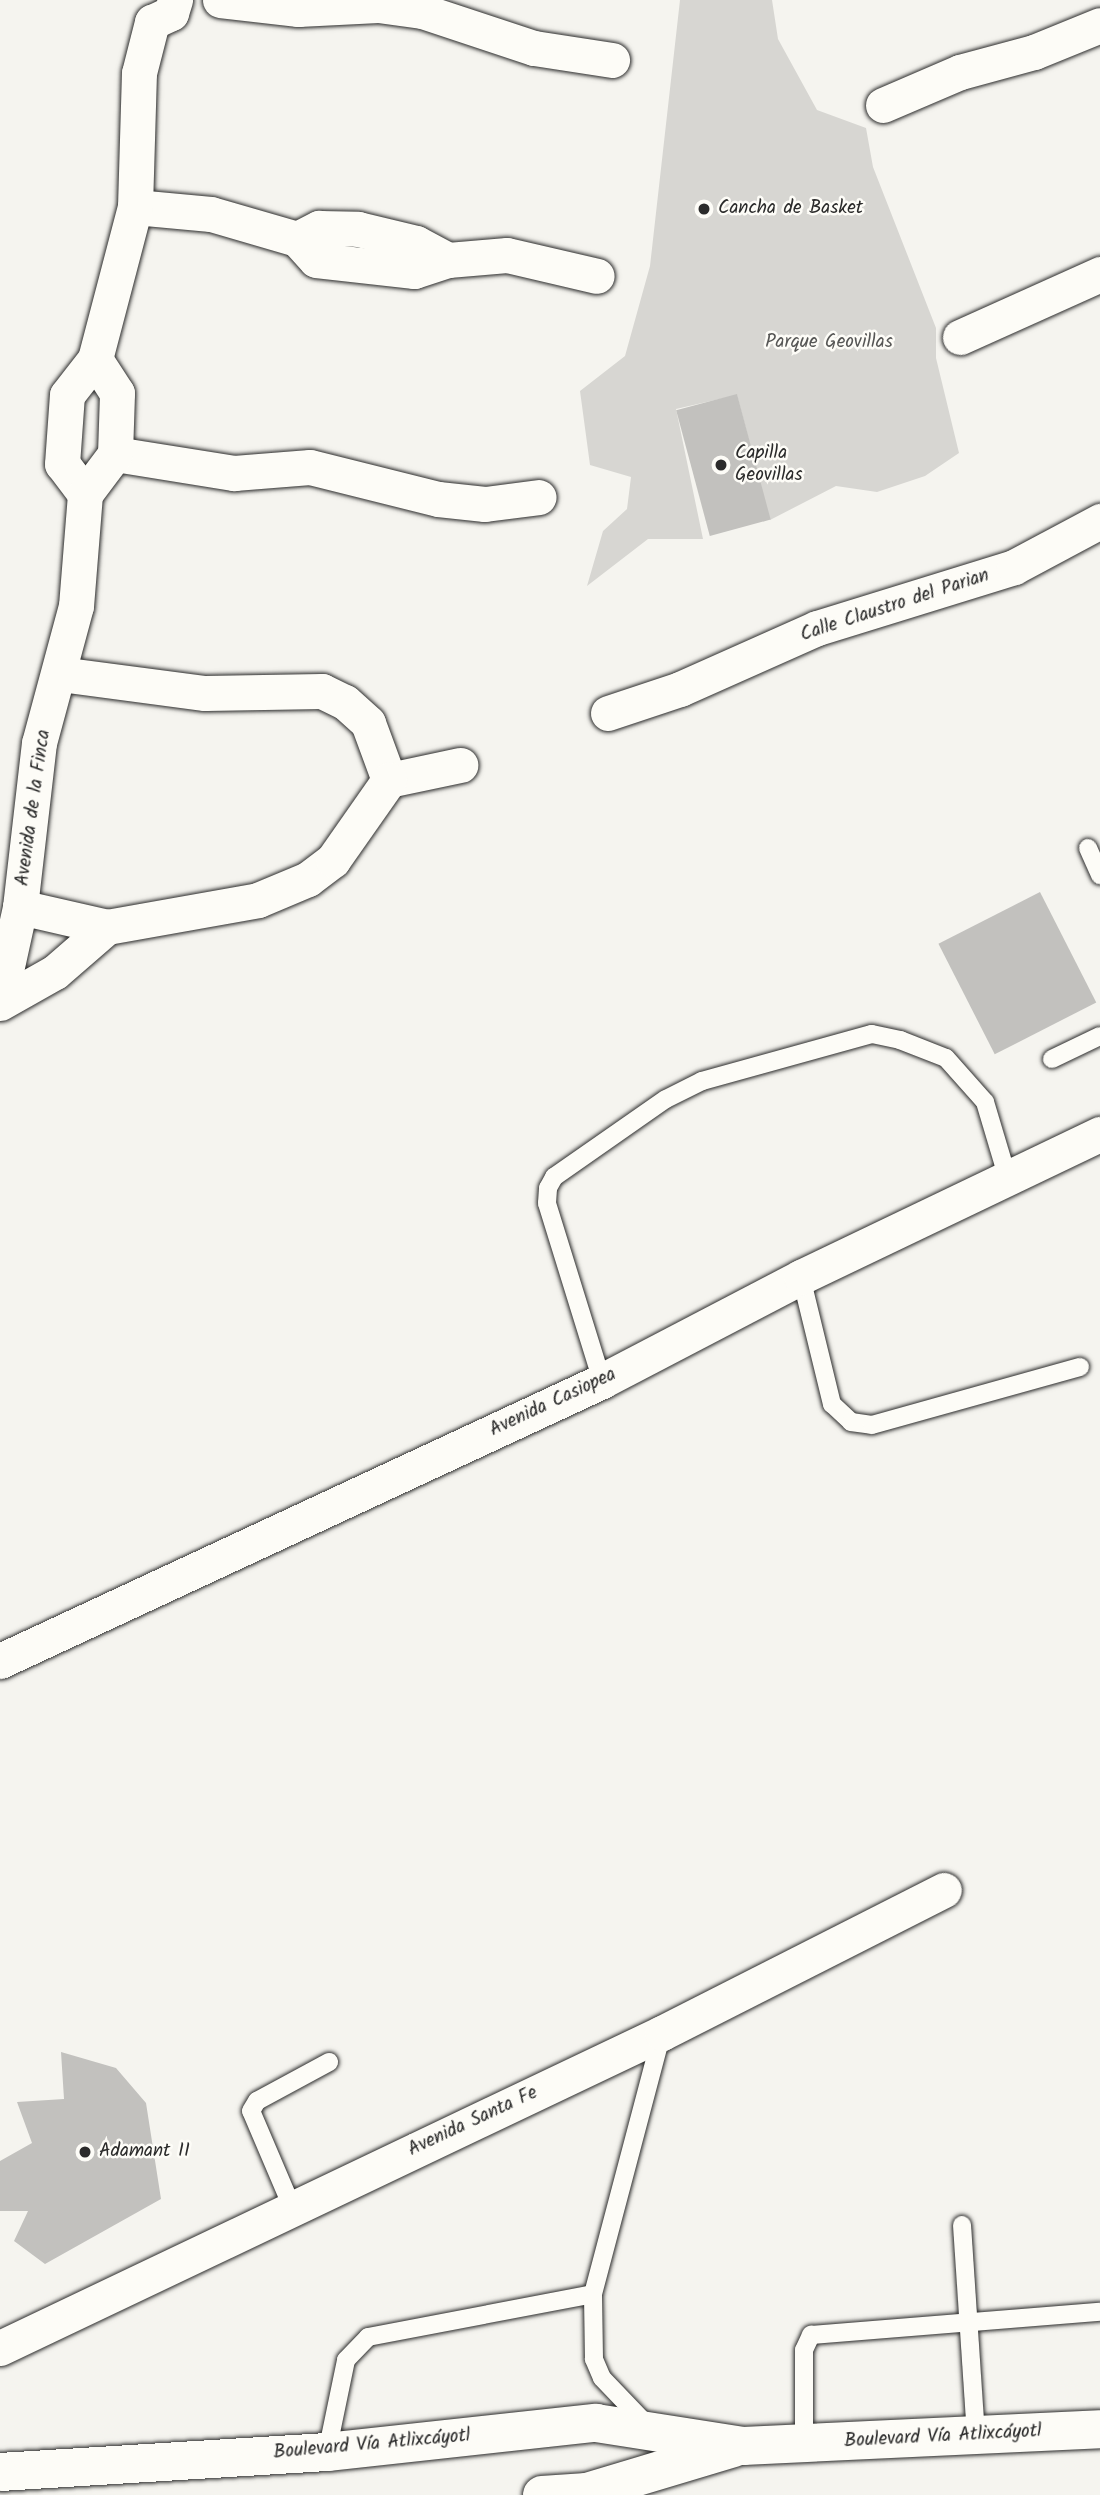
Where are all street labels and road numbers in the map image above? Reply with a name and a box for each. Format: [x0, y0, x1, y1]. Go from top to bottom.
street label: Calle Claustro del Parian [798, 565, 992, 647]
street label: Avenida de la Finca [12, 728, 56, 888]
street label: Avenida Casiopea [486, 1364, 620, 1442]
street label: Avenida Santa Fe [405, 2082, 541, 2162]
street label: Boulevard Vía Atlixcáyotl [844, 2420, 1042, 2454]
street label: Boulevard Vía Atlixcáyotl [273, 2425, 471, 2465]

